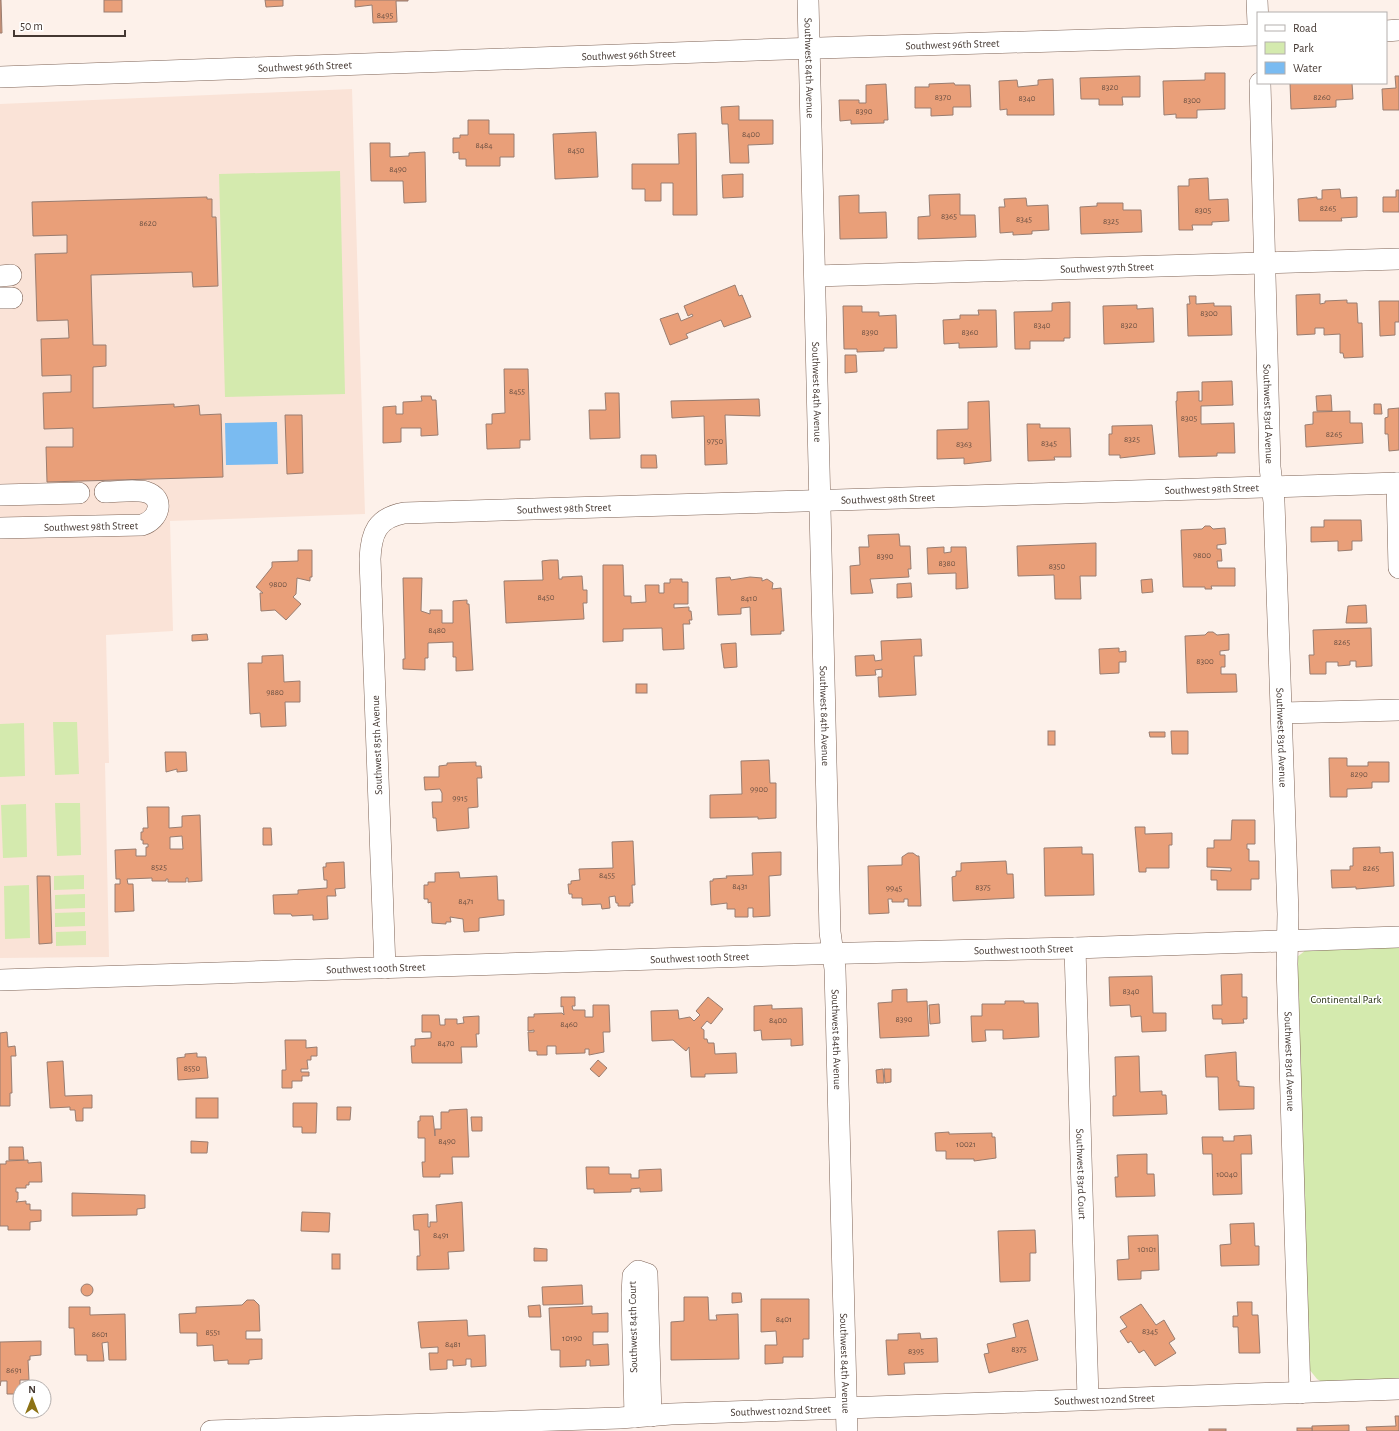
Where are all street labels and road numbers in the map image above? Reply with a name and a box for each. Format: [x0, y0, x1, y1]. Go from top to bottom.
street label: Southwest 84th Avenue [803, 18, 816, 118]
street label: Southwest 96th Street [905, 37, 1000, 51]
street label: Southwest 96th Street [581, 47, 676, 62]
street label: Southwest 96th Street [258, 59, 353, 73]
street label: Southwest 97th Street [1060, 261, 1154, 274]
street label: Southwest 84th Avenue [811, 342, 824, 442]
street label: Southwest 83rd Avenue [1262, 364, 1275, 464]
street label: Southwest 98th Street [1164, 482, 1259, 496]
street label: Southwest 98th Street [841, 491, 936, 505]
street label: Southwest 98th Street [517, 501, 612, 515]
street label: Southwest 98th Street [44, 520, 139, 533]
street label: Southwest 84th Avenue [818, 665, 832, 766]
street label: Southwest 83rd Avenue [1275, 687, 1289, 788]
street label: Southwest 85th Avenue [370, 695, 384, 795]
street label: Southwest 100th Street [974, 943, 1074, 956]
street label: Southwest 100th Street [650, 950, 750, 965]
street label: Southwest 100th Street [326, 961, 426, 975]
street label: Southwest 84th Avenue [830, 989, 844, 1090]
street label: Southwest 83rd Avenue [1283, 1011, 1297, 1111]
street label: Southwest 83rd Court [1075, 1128, 1088, 1220]
street label: Southwest 84th Court [627, 1281, 639, 1373]
street label: Southwest 84th Avenue [838, 1313, 852, 1414]
street label: Southwest 102nd Street [1054, 1392, 1155, 1406]
street label: Southwest 102nd Street [730, 1403, 832, 1417]

